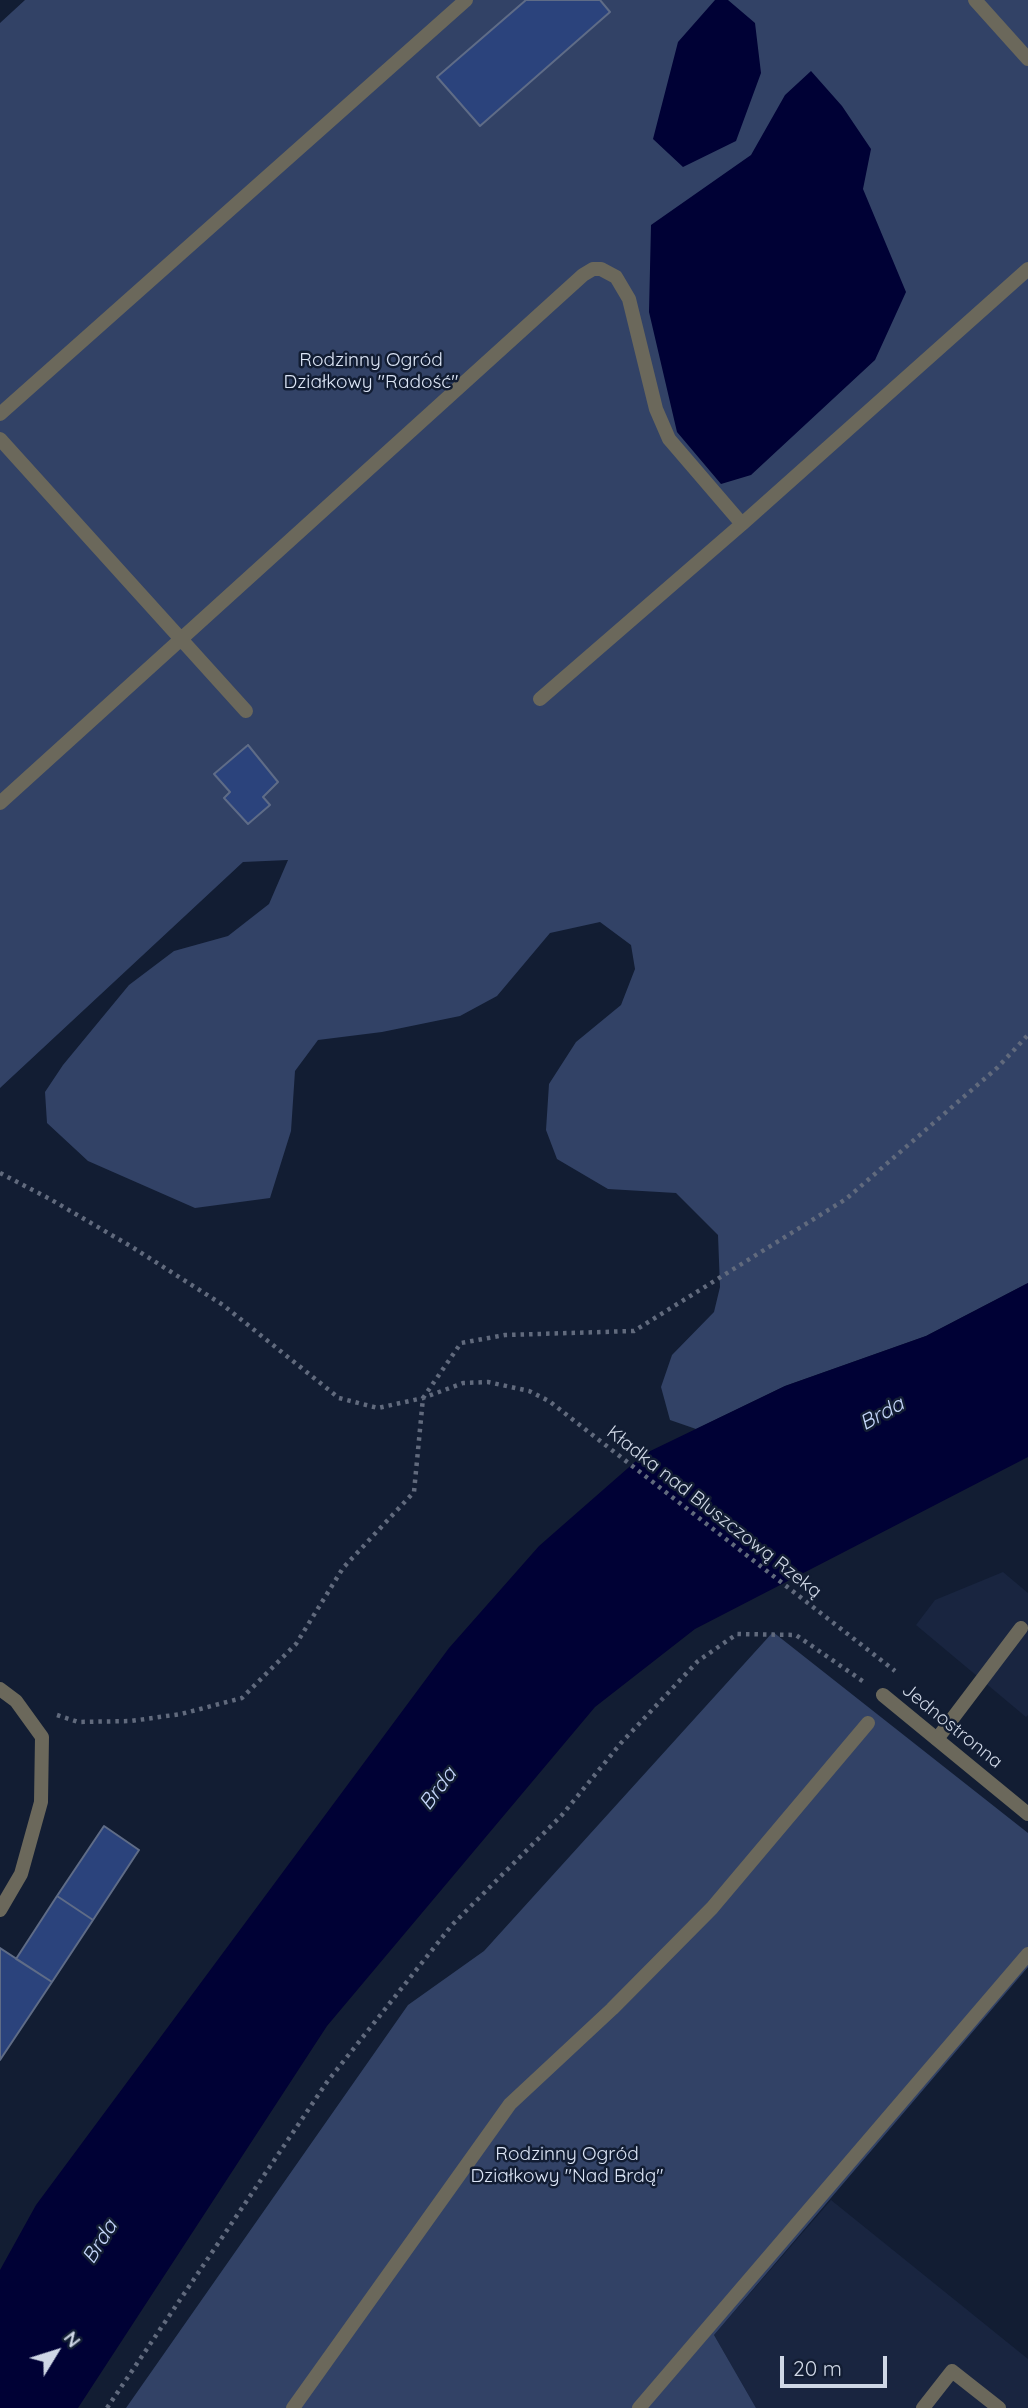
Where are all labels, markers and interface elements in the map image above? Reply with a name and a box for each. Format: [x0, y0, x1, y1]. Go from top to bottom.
park label: Rodzinny Ogród Działkowy "Radość" [284, 349, 458, 393]
water label: Brda [855, 1392, 909, 1436]
street label: Kładka nad Bluszczową Rzeką [602, 1421, 826, 1603]
street label: Jednostronna [897, 1679, 1007, 1773]
water label: Brda [414, 1763, 462, 1815]
park label: Rodzinny Ogród Działkowy "Nad Brdą" [470, 2143, 664, 2187]
water label: Brda [77, 2216, 123, 2268]
north arrow [21, 2317, 91, 2387]
text: N [59, 2326, 86, 2352]
scale bar [783, 2342, 890, 2386]
text: 20 m [793, 2355, 842, 2381]

